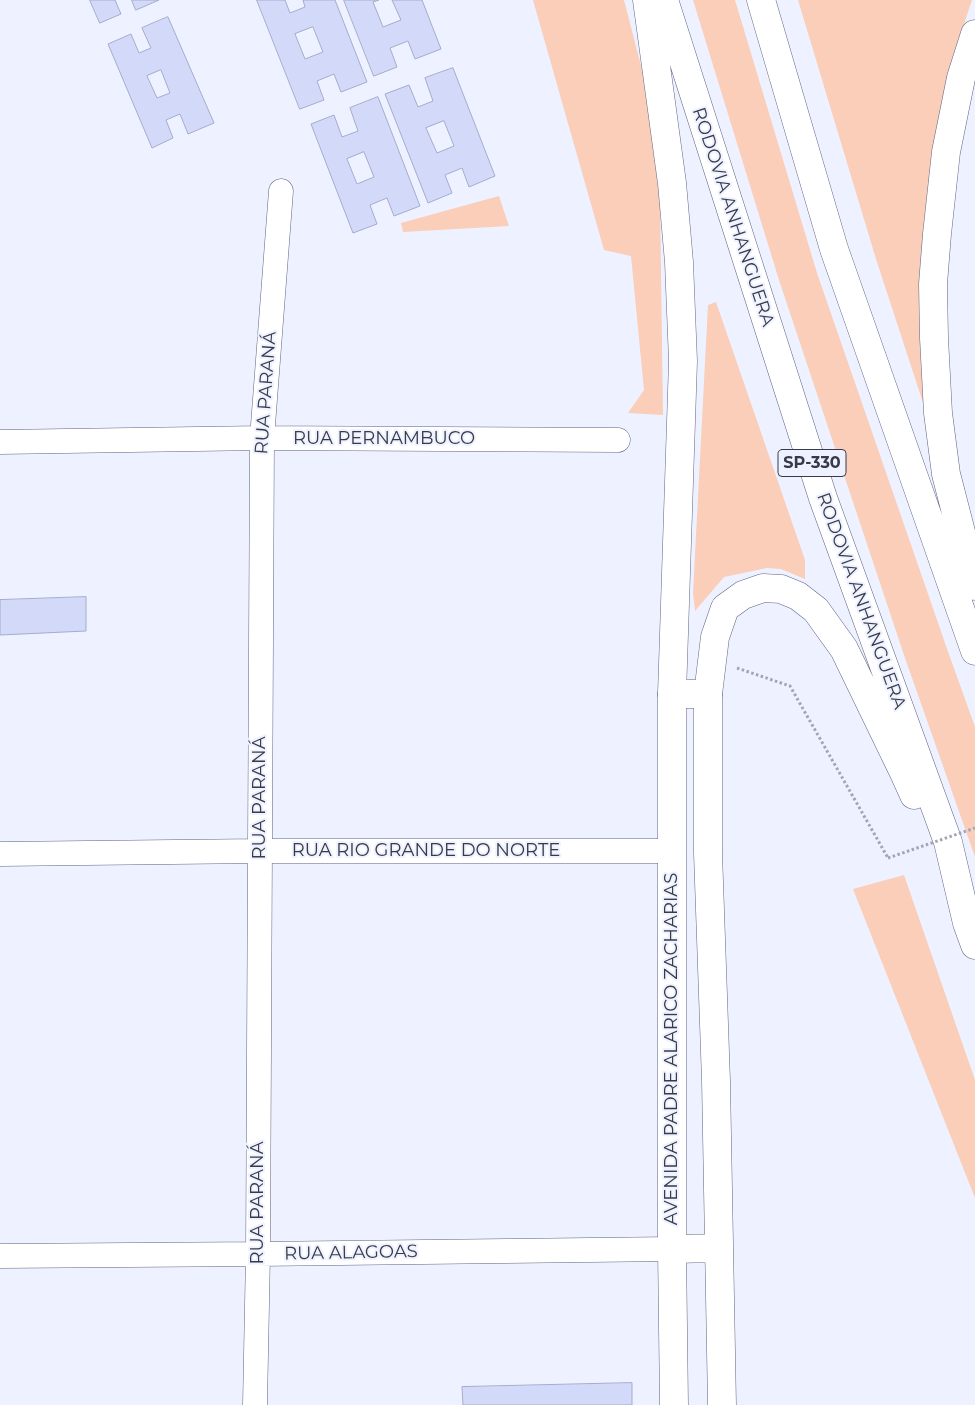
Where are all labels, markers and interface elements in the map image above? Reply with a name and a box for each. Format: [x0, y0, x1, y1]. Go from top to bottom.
street label: RODOVIA ANHANGUERA [687, 105, 779, 329]
street label: RUA PARANÁ [251, 331, 281, 455]
street label: RUA PERNAMBUCO [293, 428, 475, 450]
road number: SP-330 [778, 449, 846, 476]
street label: RODOVIA ANHANGUERA [812, 490, 910, 712]
street label: RUA PARANÁ [249, 736, 271, 860]
street label: RUA RIO GRANDE DO NORTE [292, 840, 560, 862]
street label: AVENIDA PADRE ALARICO ZACHARIAS [661, 873, 683, 1225]
street label: RUA PARANÁ [247, 1141, 269, 1265]
street label: RUA ALAGOAS [284, 1241, 418, 1265]

